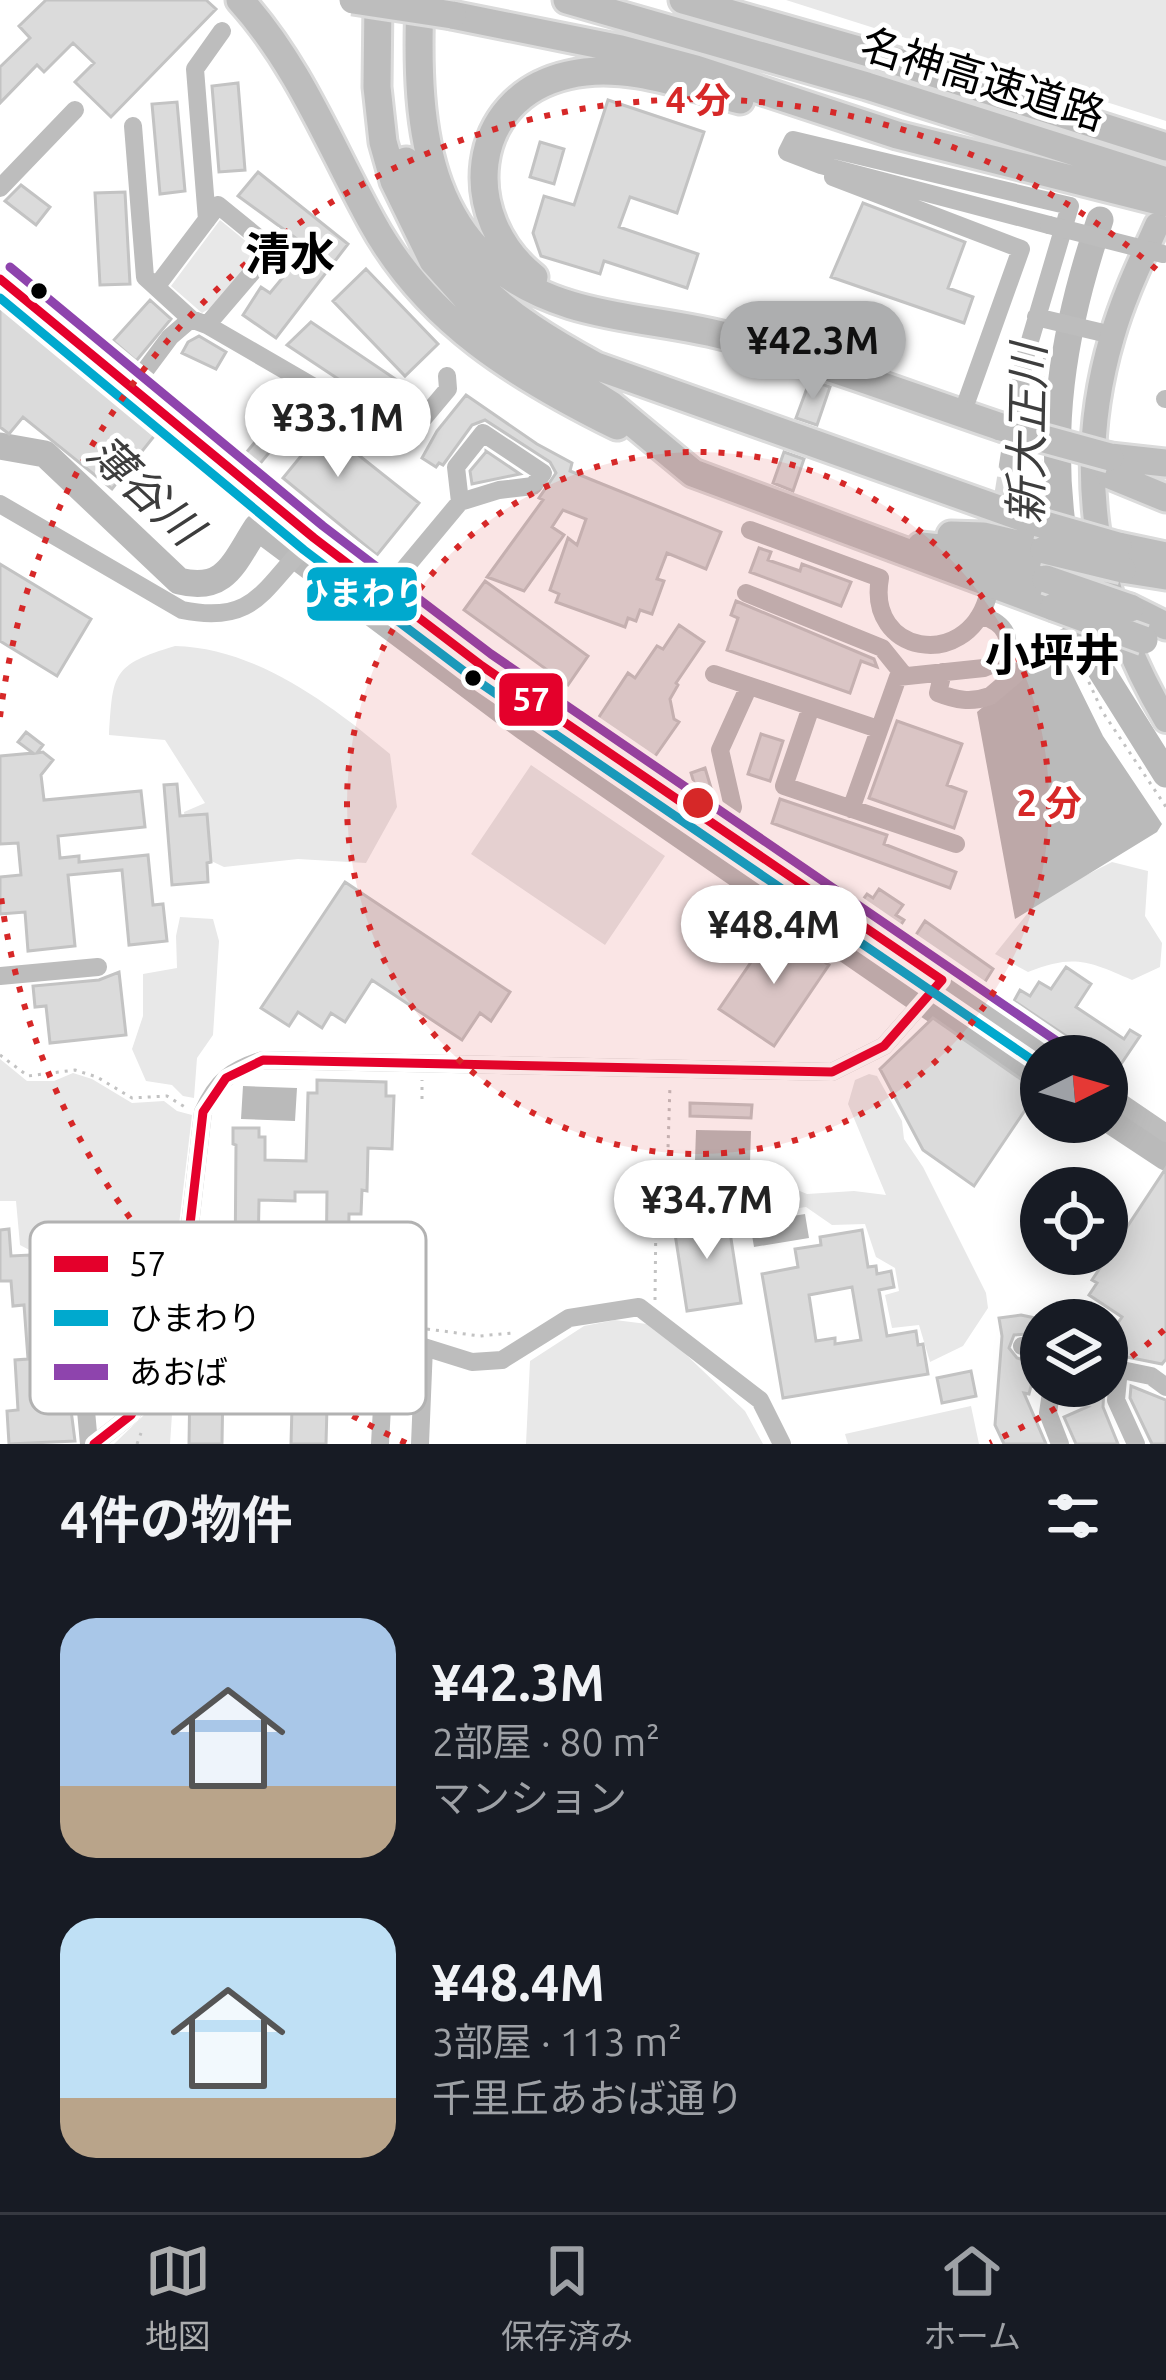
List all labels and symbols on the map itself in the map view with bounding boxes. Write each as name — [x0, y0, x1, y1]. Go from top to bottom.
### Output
street label: 名神高速道路 — [856, 19, 1111, 138]
text: 4 分 — [666, 79, 730, 120]
district label: 清水 — [245, 228, 335, 279]
unlabelled marker — [28, 280, 50, 302]
pin: ¥42.3M — [715, 301, 911, 403]
water label: 新大正川 — [999, 340, 1054, 524]
pin: ¥33.1M — [240, 378, 436, 480]
water label: 薄谷川 — [79, 425, 215, 557]
line badge: ひまわり — [305, 565, 419, 623]
text: ひまわり — [296, 574, 428, 611]
district label: 小坪井 — [984, 629, 1120, 680]
unlabelled marker — [462, 667, 484, 689]
line badge: 57 — [497, 671, 565, 728]
text: 57 — [512, 680, 550, 717]
centre of rings — [677, 782, 719, 824]
text: 2 分 — [1017, 782, 1081, 823]
pin: ¥48.4M — [676, 885, 872, 987]
north arrow — [1020, 1035, 1128, 1143]
pin: ¥34.7M — [609, 1160, 805, 1262]
legend — [30, 1222, 426, 1414]
text: 57 — [129, 1245, 166, 1282]
text: ひまわり — [129, 1299, 261, 1336]
text: あおば — [129, 1353, 228, 1390]

